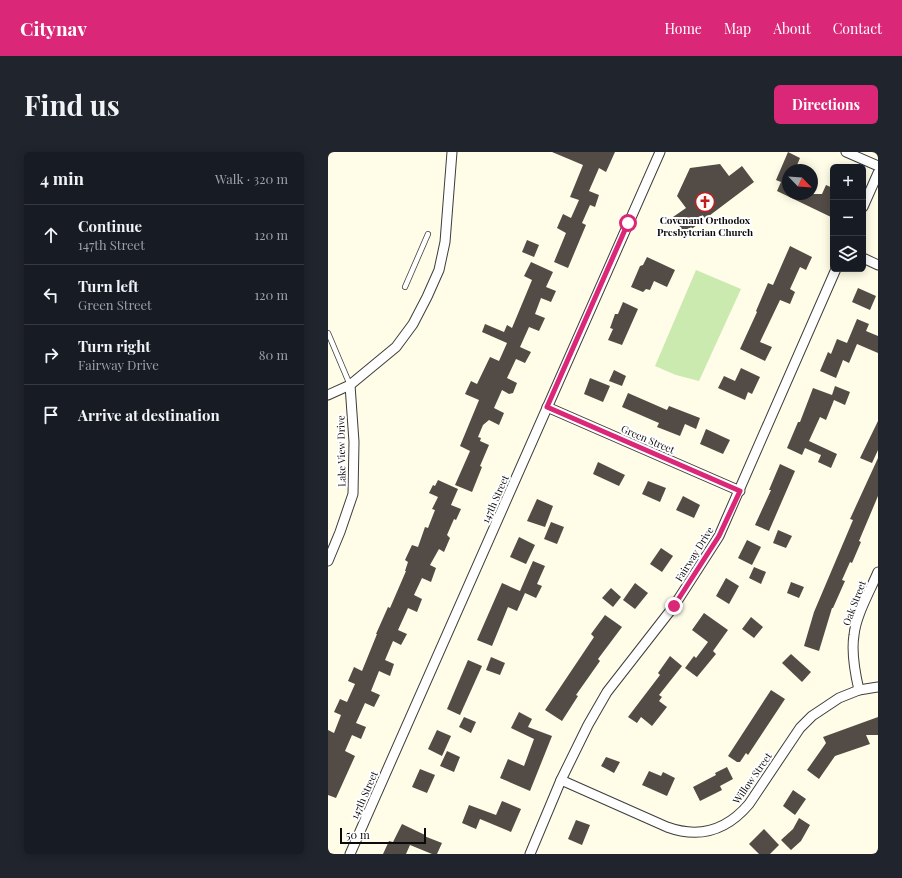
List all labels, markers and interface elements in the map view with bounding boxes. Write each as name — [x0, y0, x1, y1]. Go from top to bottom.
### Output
text: Citynav — [20, 15, 87, 41]
text: Home — [664, 19, 702, 38]
text: Map — [724, 19, 751, 38]
text: About — [773, 19, 811, 38]
text: Contact — [833, 19, 882, 38]
button: Directions — [774, 85, 878, 124]
text: Find us — [24, 86, 120, 123]
north arrow — [782, 164, 818, 200]
map controls — [830, 164, 866, 272]
button: + — [830, 164, 866, 200]
text: 4 min — [40, 167, 84, 189]
text: Walk · 320 m — [215, 170, 288, 187]
church icon: Covenant Orthodox Presbyterian Church — [694, 191, 716, 213]
button: − — [830, 200, 866, 236]
place label: Covenant Orthodox Presbyterian Church — [657, 213, 753, 239]
route start — [619, 214, 637, 232]
text: Continue — [78, 216, 142, 236]
icon: ahead — [40, 224, 62, 246]
text: 120 m — [254, 226, 288, 243]
text: 147th Street — [78, 236, 145, 253]
button: layers — [830, 236, 866, 272]
text: Turn left — [78, 276, 139, 296]
icon: left — [40, 284, 62, 306]
text: 120 m — [254, 286, 288, 303]
text: Green Street — [78, 296, 152, 313]
text: Turn right — [78, 336, 151, 356]
icon: right — [40, 344, 62, 366]
text: 80 m — [259, 346, 288, 363]
text: Fairway Drive — [78, 356, 159, 373]
icon: arrive — [40, 404, 62, 426]
text: Arrive at destination — [78, 405, 220, 425]
street label: Lake View Drive — [333, 415, 349, 487]
street label: Green Street — [619, 421, 677, 457]
street label: 147th Street — [478, 472, 512, 525]
street label: Fairway Drive — [672, 524, 716, 584]
street label: Oak Street — [839, 578, 869, 628]
route end — [665, 597, 683, 615]
street label: Willow Street — [729, 749, 775, 807]
street label: 147th Street — [347, 768, 381, 821]
scale bar — [340, 826, 426, 845]
text: 50 m — [346, 827, 370, 842]

